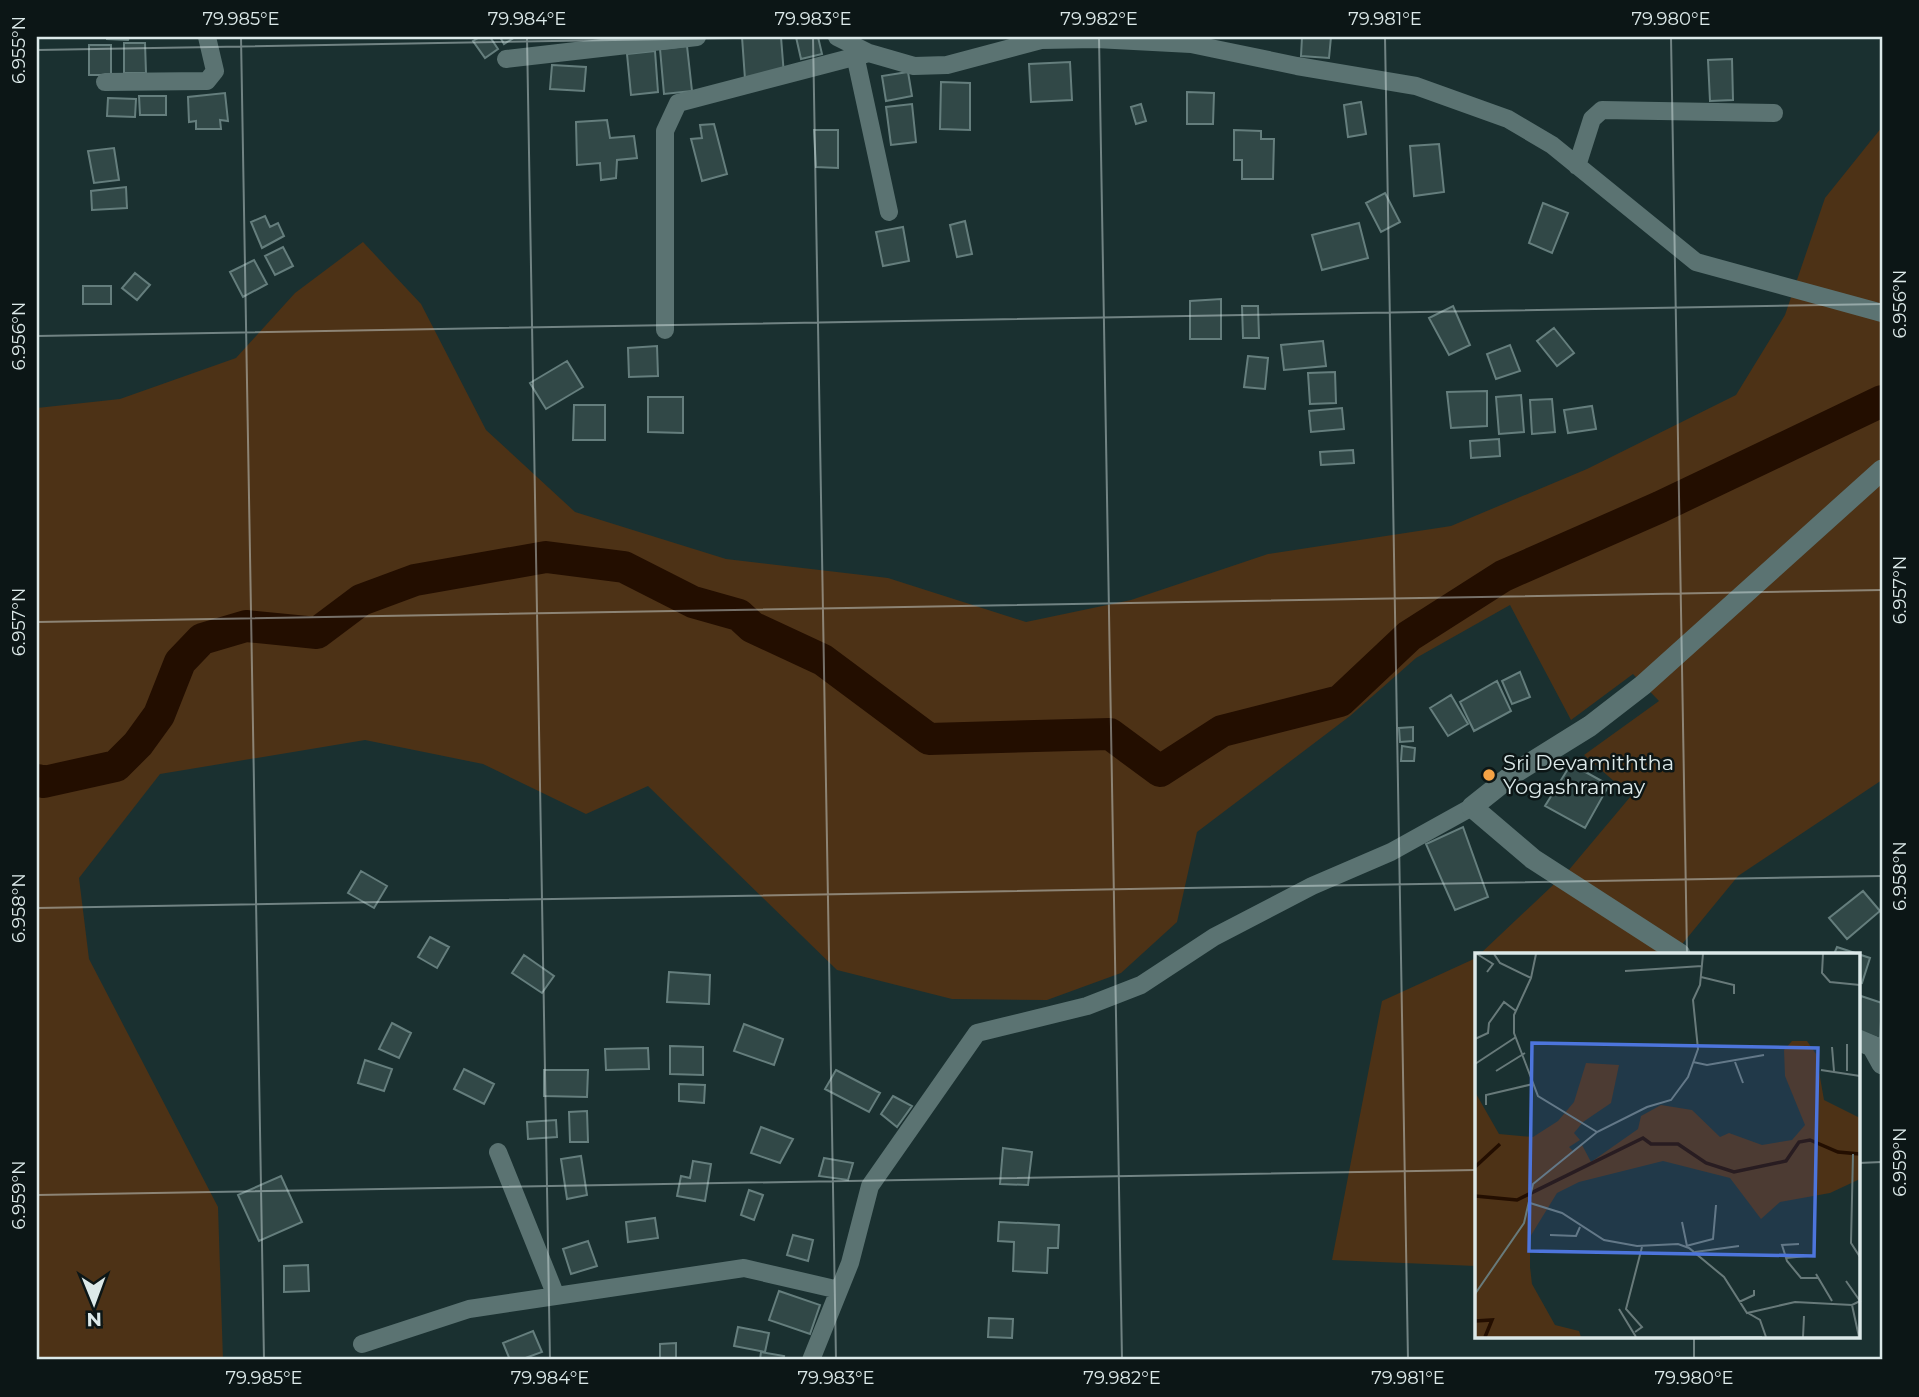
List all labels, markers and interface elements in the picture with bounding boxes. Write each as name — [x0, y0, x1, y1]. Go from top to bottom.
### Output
text: 79.985°E — [202, 8, 280, 30]
text: 79.984°E — [488, 8, 566, 30]
text: 79.983°E — [774, 8, 852, 30]
text: 79.982°E — [1060, 8, 1138, 30]
text: 79.981°E — [1348, 8, 1422, 30]
text: 79.980°E — [1631, 8, 1711, 30]
text: 6.955°N — [8, 16, 30, 84]
text: 6.956°N — [1889, 270, 1911, 338]
text: 6.956°N — [8, 302, 30, 370]
text: 6.957°N — [1889, 556, 1911, 624]
text: 6.957°N — [8, 588, 30, 656]
place label: Sri Devamiththa Yogashramay — [1503, 750, 1674, 799]
marker: Sri Devamiththa Yogashramay — [1481, 767, 1497, 783]
text: 6.958°N — [1889, 841, 1911, 911]
text: 6.958°N — [8, 873, 30, 943]
inset map — [1475, 953, 1860, 1338]
text: 6.959°N — [1889, 1127, 1911, 1197]
text: 6.959°N — [8, 1160, 30, 1230]
north arrow — [60, 1268, 130, 1338]
text: N — [86, 1308, 102, 1331]
text: 79.985°E — [225, 1367, 303, 1389]
text: 79.984°E — [511, 1367, 589, 1389]
text: 79.983°E — [797, 1367, 875, 1389]
text: 79.982°E — [1083, 1367, 1161, 1389]
text: 79.981°E — [1371, 1367, 1445, 1389]
text: 79.980°E — [1654, 1367, 1734, 1389]

